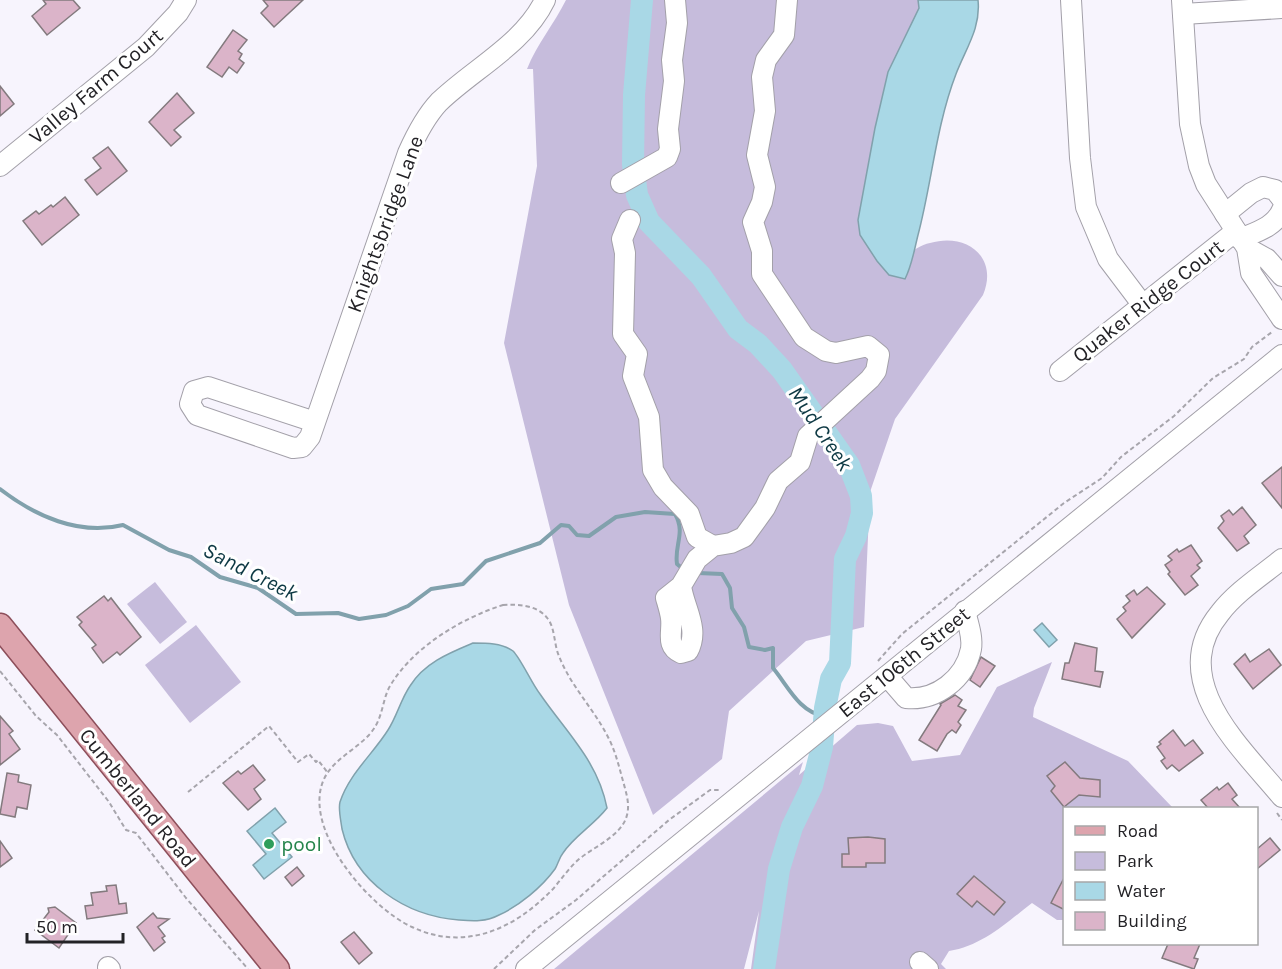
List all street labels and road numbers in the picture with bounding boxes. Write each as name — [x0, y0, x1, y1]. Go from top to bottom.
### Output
street label: Valley Farm Court — [24, 23, 168, 149]
street label: Knightsbridge Lane — [342, 132, 428, 316]
street label: Quaker Ridge Court — [1068, 235, 1228, 367]
street label: East 106th Street — [834, 602, 975, 722]
street label: Cumberland Road — [75, 724, 201, 872]

